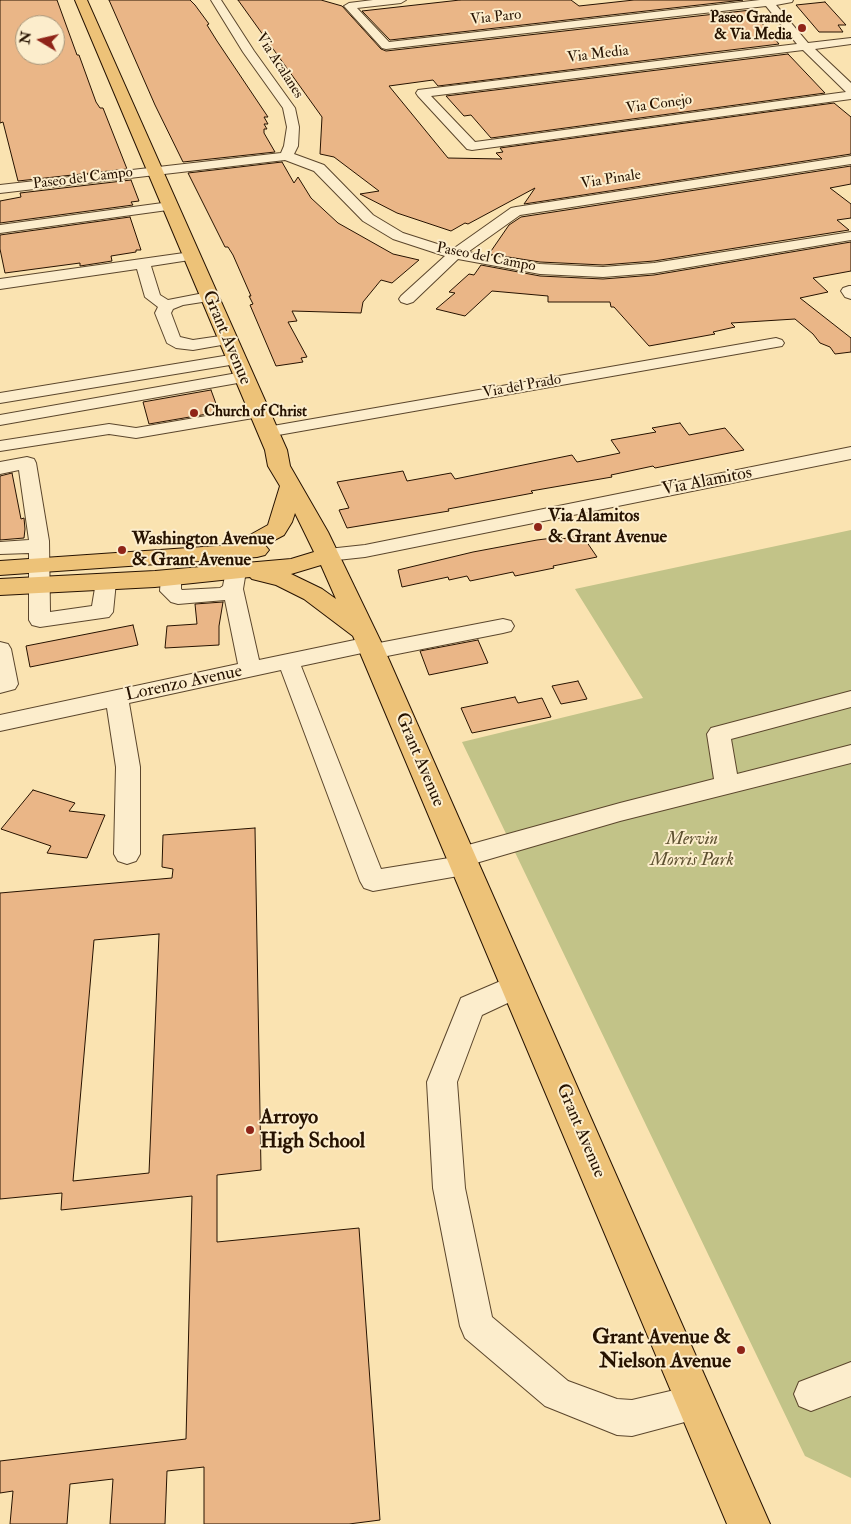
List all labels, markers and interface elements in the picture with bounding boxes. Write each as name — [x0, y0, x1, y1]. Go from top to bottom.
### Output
street label: Via Paro — [470, 6, 522, 30]
place label: Paseo Grande & Via Media — [710, 10, 792, 45]
north arrow — [15, 15, 65, 65]
marker: Paseo Grande & Via Media — [796, 22, 808, 34]
text: N — [16, 30, 35, 45]
street label: Via Acalanes — [251, 30, 307, 102]
street label: Via Media — [566, 42, 630, 68]
street label: Via Conejo — [625, 91, 693, 119]
street label: Paseo del Campo — [32, 164, 134, 194]
street label: Via Pinale — [580, 166, 642, 194]
street label: Paseo del Campo — [435, 240, 537, 276]
street label: Grant Avenue — [196, 288, 256, 388]
street label: Via del Prado — [481, 371, 563, 403]
place label: Church of Christ — [204, 404, 307, 422]
marker: Church of Christ — [188, 407, 200, 419]
street label: Via Alamitos — [660, 463, 754, 501]
place label: Via Alamitos & Grant Avenue — [548, 506, 667, 548]
marker: Via Alamitos & Grant Avenue — [532, 521, 544, 533]
place label: Washington Avenue & Grant Avenue — [132, 529, 274, 572]
marker: Washington Avenue & Grant Avenue — [116, 544, 128, 556]
street label: Lorenzo Avenue — [124, 661, 244, 707]
street label: Grant Avenue — [389, 710, 449, 810]
park label: Mervin Morris Park — [650, 829, 734, 872]
street label: Grant Avenue — [550, 1081, 610, 1181]
place label: Arroyo High School — [260, 1105, 365, 1155]
marker: Arroyo High School — [244, 1124, 256, 1136]
place label: Grant Avenue & Nielson Avenue — [592, 1325, 731, 1375]
marker: Grant Avenue & Nielson Avenue — [735, 1344, 747, 1356]

